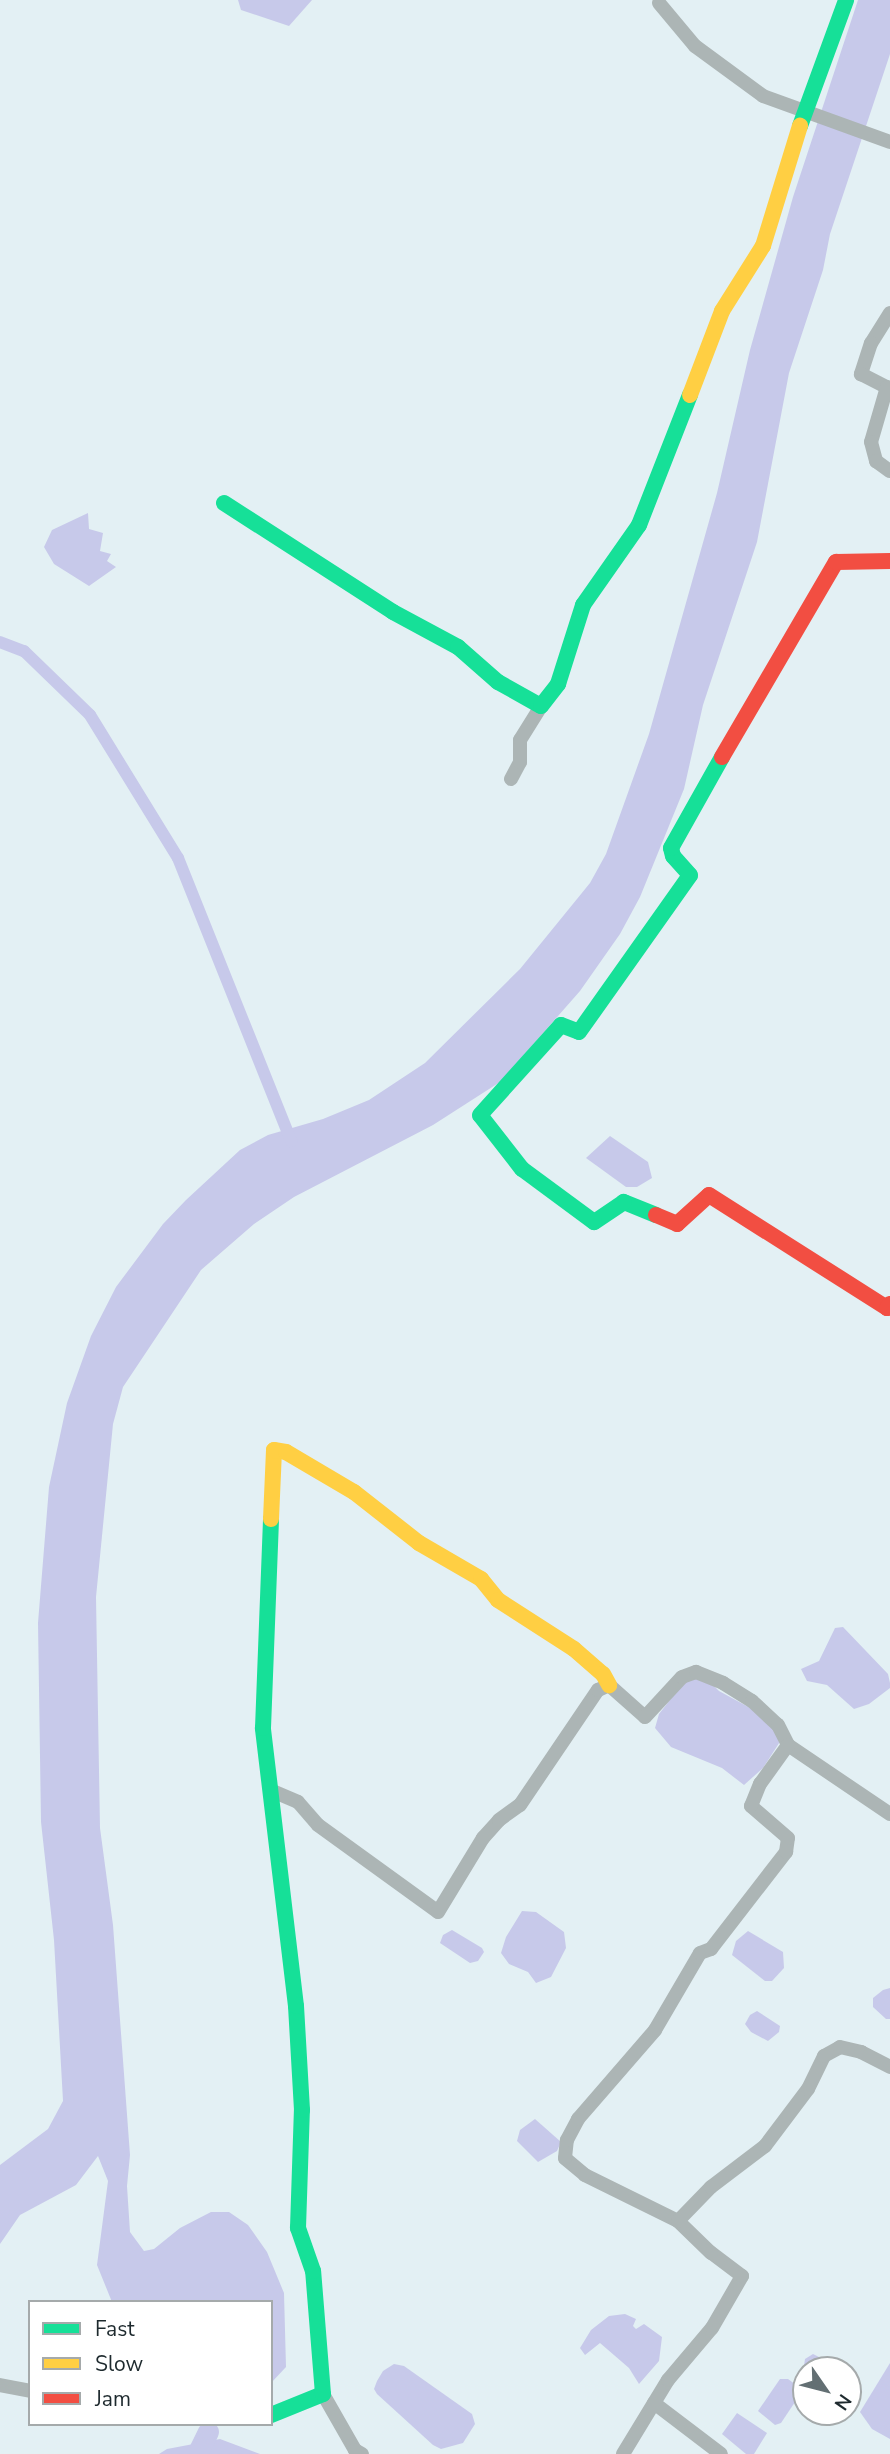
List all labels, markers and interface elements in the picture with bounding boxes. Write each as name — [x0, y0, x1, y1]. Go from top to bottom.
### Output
legend — [28, 2300, 273, 2426]
text: Fast — [95, 2315, 135, 2343]
text: Slow — [95, 2350, 143, 2378]
north arrow — [792, 2356, 862, 2426]
text: Jam — [95, 2385, 131, 2413]
text: N — [828, 2389, 857, 2415]

